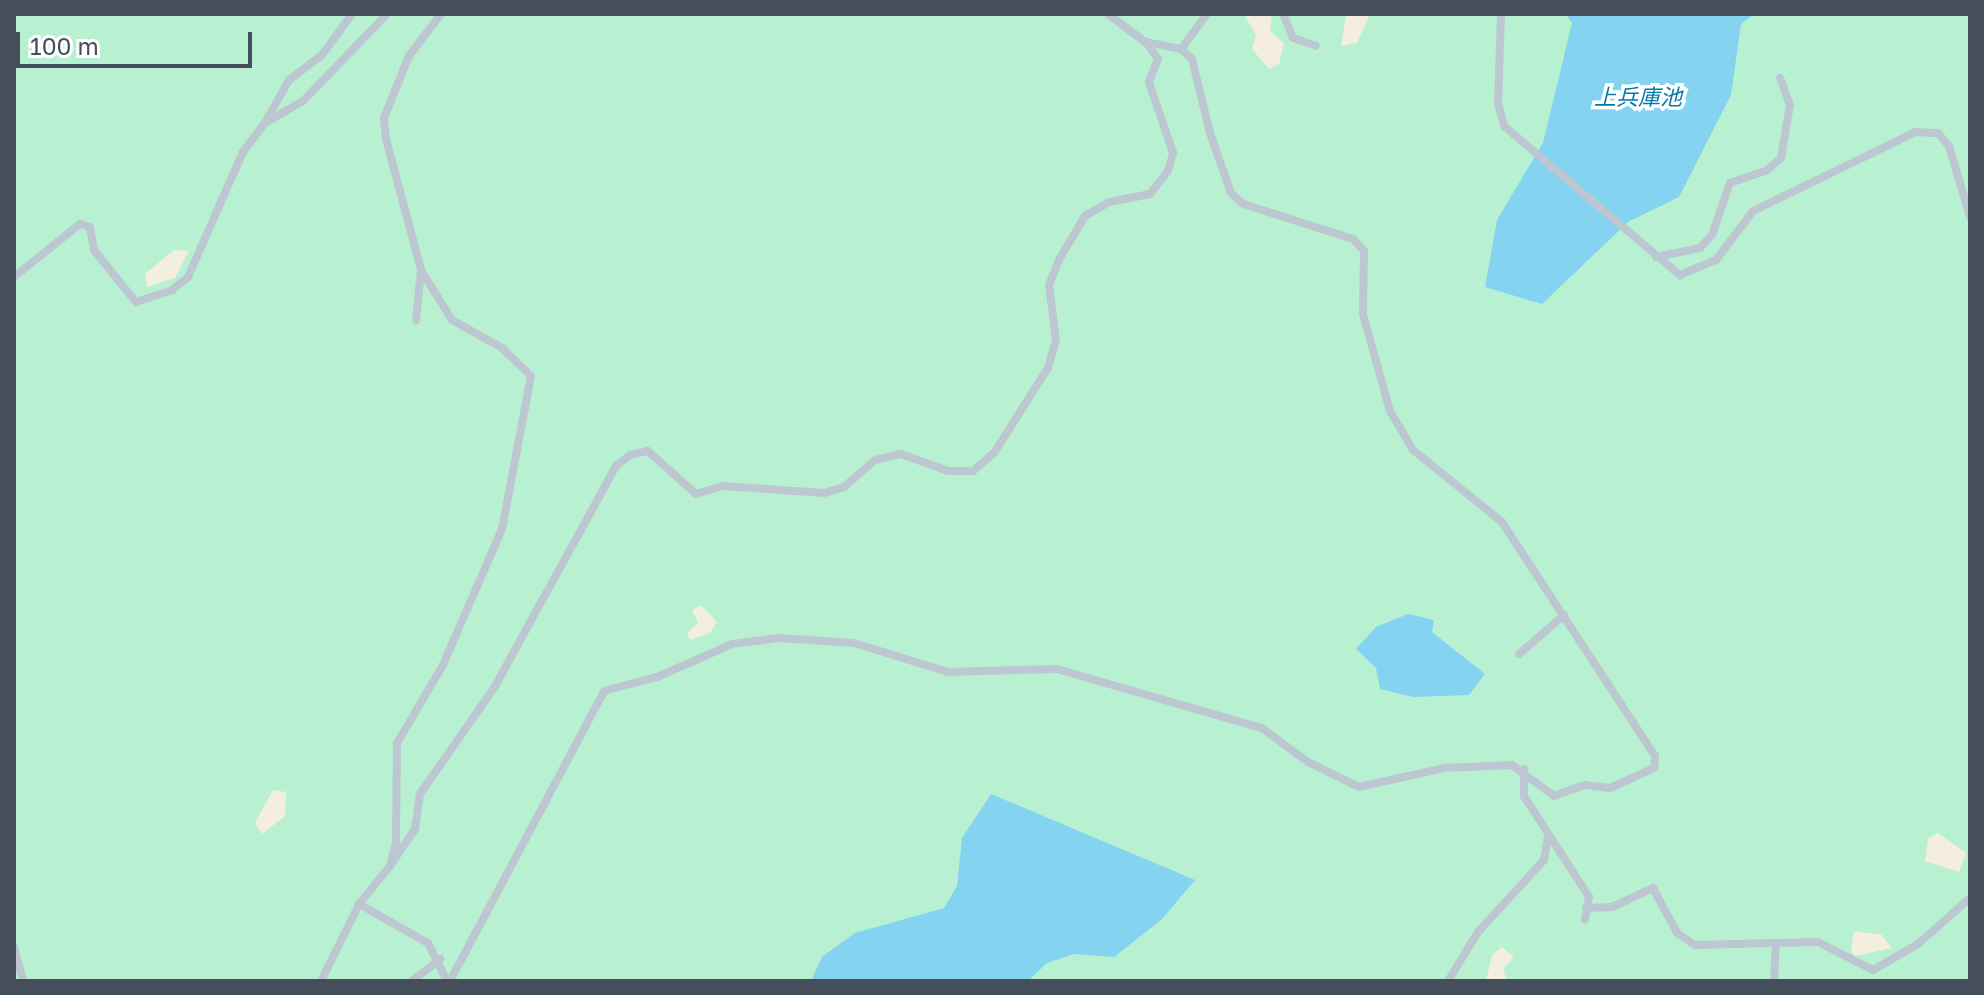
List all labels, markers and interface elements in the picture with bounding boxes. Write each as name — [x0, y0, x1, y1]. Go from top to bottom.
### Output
scale bar — [20, 16, 256, 66]
text: 100 m — [30, 31, 99, 60]
water label: 上兵庫池 — [1594, 84, 1682, 110]

